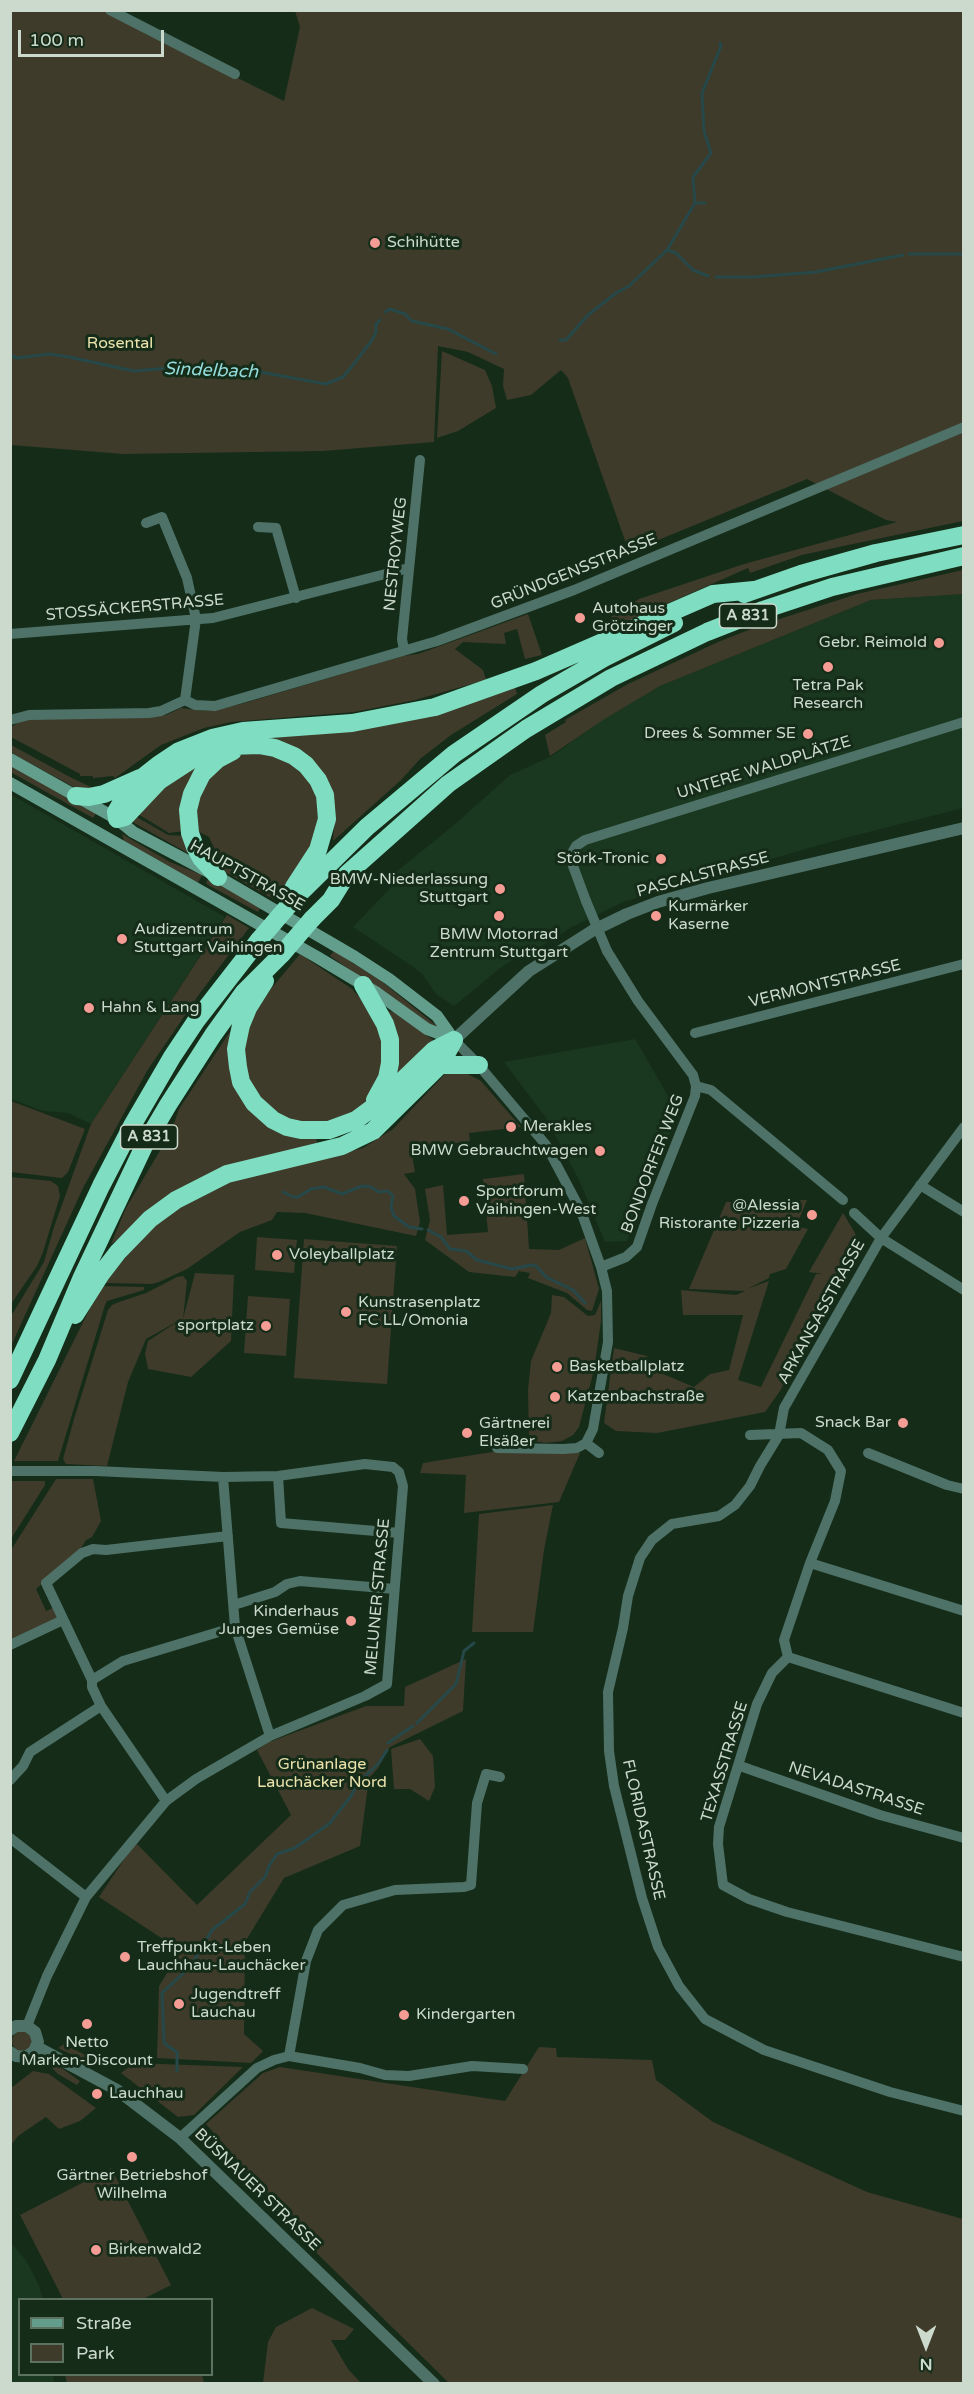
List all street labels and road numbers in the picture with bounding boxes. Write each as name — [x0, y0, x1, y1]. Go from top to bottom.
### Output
street label: NESTROYWEG — [380, 496, 412, 612]
street label: GRÜNDGENSSTRASSE — [488, 530, 660, 614]
street label: STOSSÄCKERSTRASSE — [45, 591, 225, 625]
road number: A 831 — [720, 604, 777, 628]
street label: UNTERE WALDPLÄTZE — [675, 732, 853, 804]
street label: HAUPTSTRASSE — [186, 836, 308, 916]
street label: PASCALSTRASSE — [635, 848, 771, 902]
street label: VERMONTSTRASSE — [747, 956, 903, 1012]
street label: BONDORFER WEG — [618, 1092, 688, 1236]
road number: A 831 — [120, 1125, 178, 1149]
street label: ARKANSASSTRASSE — [774, 1236, 870, 1388]
street label: MELUNER STRASSE — [362, 1518, 394, 1676]
street label: TEXASSTRASSE — [698, 1699, 752, 1825]
street label: FLORIDASTRASSE — [617, 1758, 669, 1902]
street label: NEVADASTRASSE — [786, 1758, 926, 1820]
street label: BÜSNAUER STRASSE — [190, 2125, 324, 2255]

